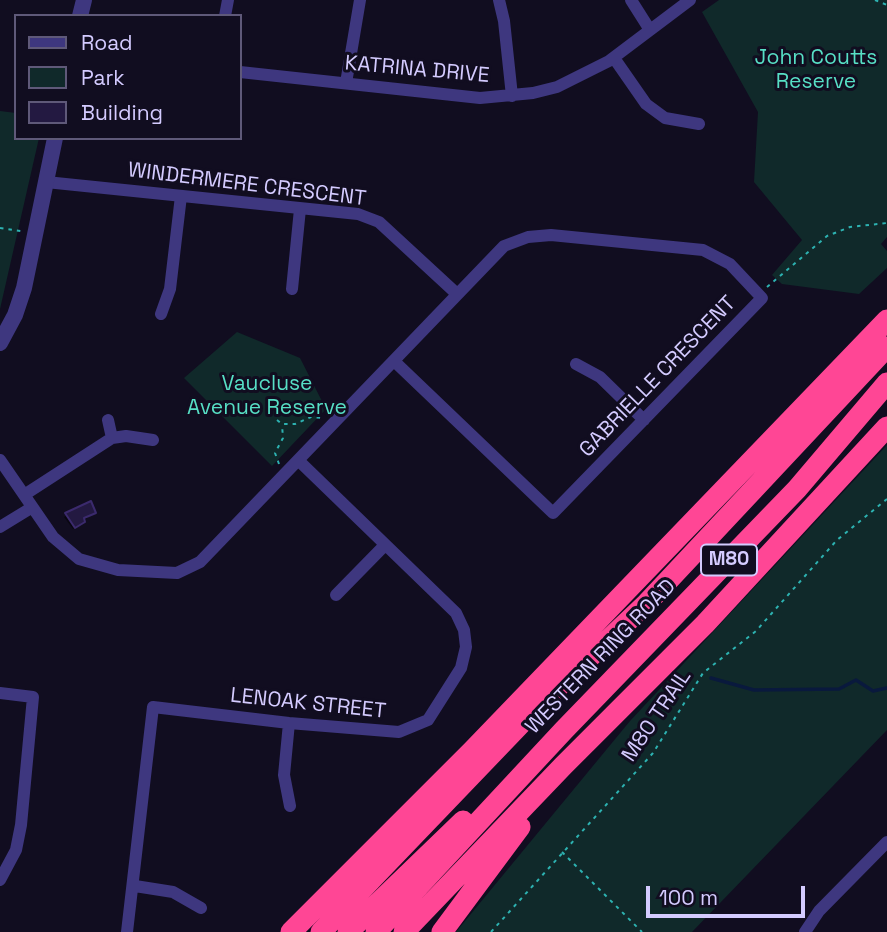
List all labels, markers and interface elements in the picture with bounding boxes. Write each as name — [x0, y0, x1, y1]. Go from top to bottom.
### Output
legend — [14, 14, 242, 140]
text: Road — [81, 29, 133, 56]
park label: John Coutts Reserve — [755, 45, 877, 95]
street label: KATRINA DRIVE — [344, 51, 490, 89]
text: Park — [81, 64, 125, 91]
text: Building — [81, 99, 163, 126]
street label: WINDERMERE CRESCENT — [126, 158, 368, 212]
street label: GABRIELLE CRESCENT — [574, 291, 742, 463]
park label: Vaucluse Avenue Reserve — [187, 371, 347, 421]
road number: M80 — [701, 544, 757, 576]
street label: WESTERN RING ROAD — [521, 575, 681, 739]
street label: M80 TRAIL — [617, 665, 697, 767]
street label: LENOAK STREET — [229, 683, 387, 725]
scale bar — [649, 872, 808, 916]
text: 100 m — [659, 884, 718, 911]

